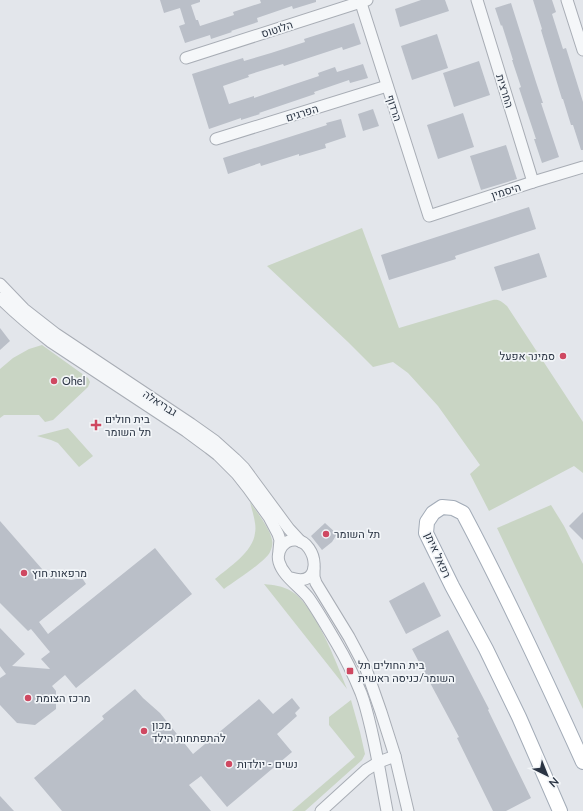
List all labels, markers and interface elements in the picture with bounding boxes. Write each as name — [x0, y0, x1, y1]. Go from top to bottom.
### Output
street label: הלוטוס — [259, 17, 294, 40]
street label: החרצית — [494, 72, 517, 109]
street label: הרדוף — [384, 93, 405, 123]
street label: הפרגים — [284, 101, 320, 124]
street label: היסמין — [489, 180, 522, 201]
place label: סמינר אפעל — [500, 349, 555, 362]
marker: סמינר אפעל — [558, 351, 568, 361]
place label: Ohel — [62, 374, 85, 387]
marker: Ohel — [49, 376, 59, 386]
street label: גבריאלה — [141, 387, 180, 418]
place label: בית חולים תל השומר — [105, 412, 151, 438]
marker: בית חולים תל השומר — [90, 419, 102, 431]
place label: תל השומר — [334, 527, 380, 540]
marker: תל השומר — [321, 529, 331, 539]
street label: רפאל איתן — [423, 530, 454, 579]
place label: מרפאות חוץ — [32, 566, 87, 579]
marker: מרפאות חוץ — [19, 568, 29, 578]
place label: בית החולים תל השומר/כניסה ראשית — [358, 658, 455, 684]
marker: בית החולים תל השומר/כניסה ראשית — [345, 666, 355, 676]
place label: מרכז הצומת — [36, 691, 91, 704]
marker: מרכז הצומת — [23, 693, 33, 703]
place label: מכון להתפתחות הילד — [152, 718, 226, 744]
marker: מכון להתפתחות הילד — [139, 726, 149, 736]
north arrow — [527, 755, 567, 795]
place label: נשים - יולדות — [237, 757, 298, 770]
marker: נשים - יולדות — [224, 759, 234, 769]
text: N — [547, 775, 562, 790]

